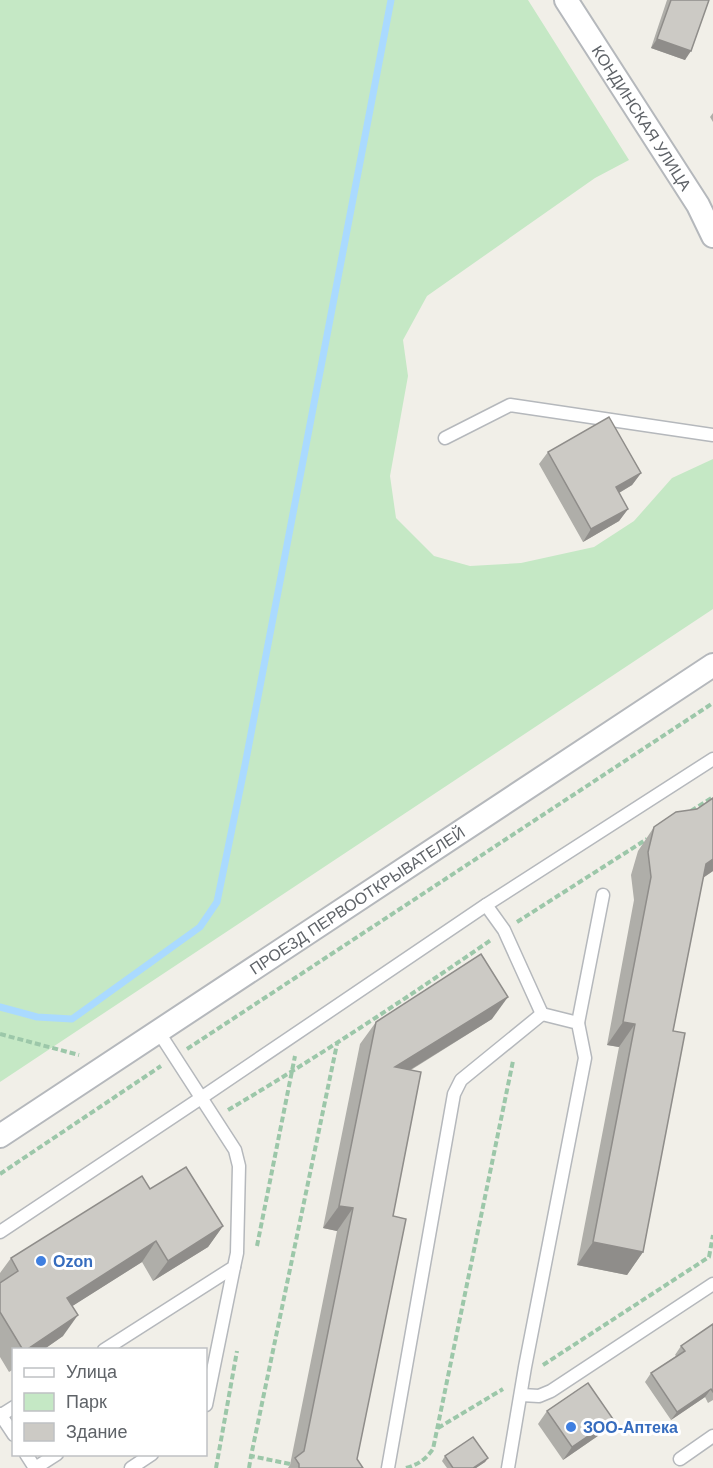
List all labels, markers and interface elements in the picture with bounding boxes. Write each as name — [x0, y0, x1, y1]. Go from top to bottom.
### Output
street label: КОНДИНСКАЯ УЛИЦА — [589, 42, 694, 194]
street label: ПРОЕЗД ПЕРВООТКРЫВАТЕЛЕЙ — [247, 823, 468, 978]
place label: Ozon — [53, 1253, 93, 1270]
marker: Ozon — [34, 1254, 48, 1268]
legend — [12, 1348, 207, 1456]
text: Улица — [66, 1362, 118, 1382]
text: Парк — [66, 1392, 107, 1412]
place label: ЗОО-Аптека — [583, 1419, 678, 1436]
marker: ЗОО-Аптека — [564, 1420, 578, 1434]
text: Здание — [66, 1422, 127, 1442]

